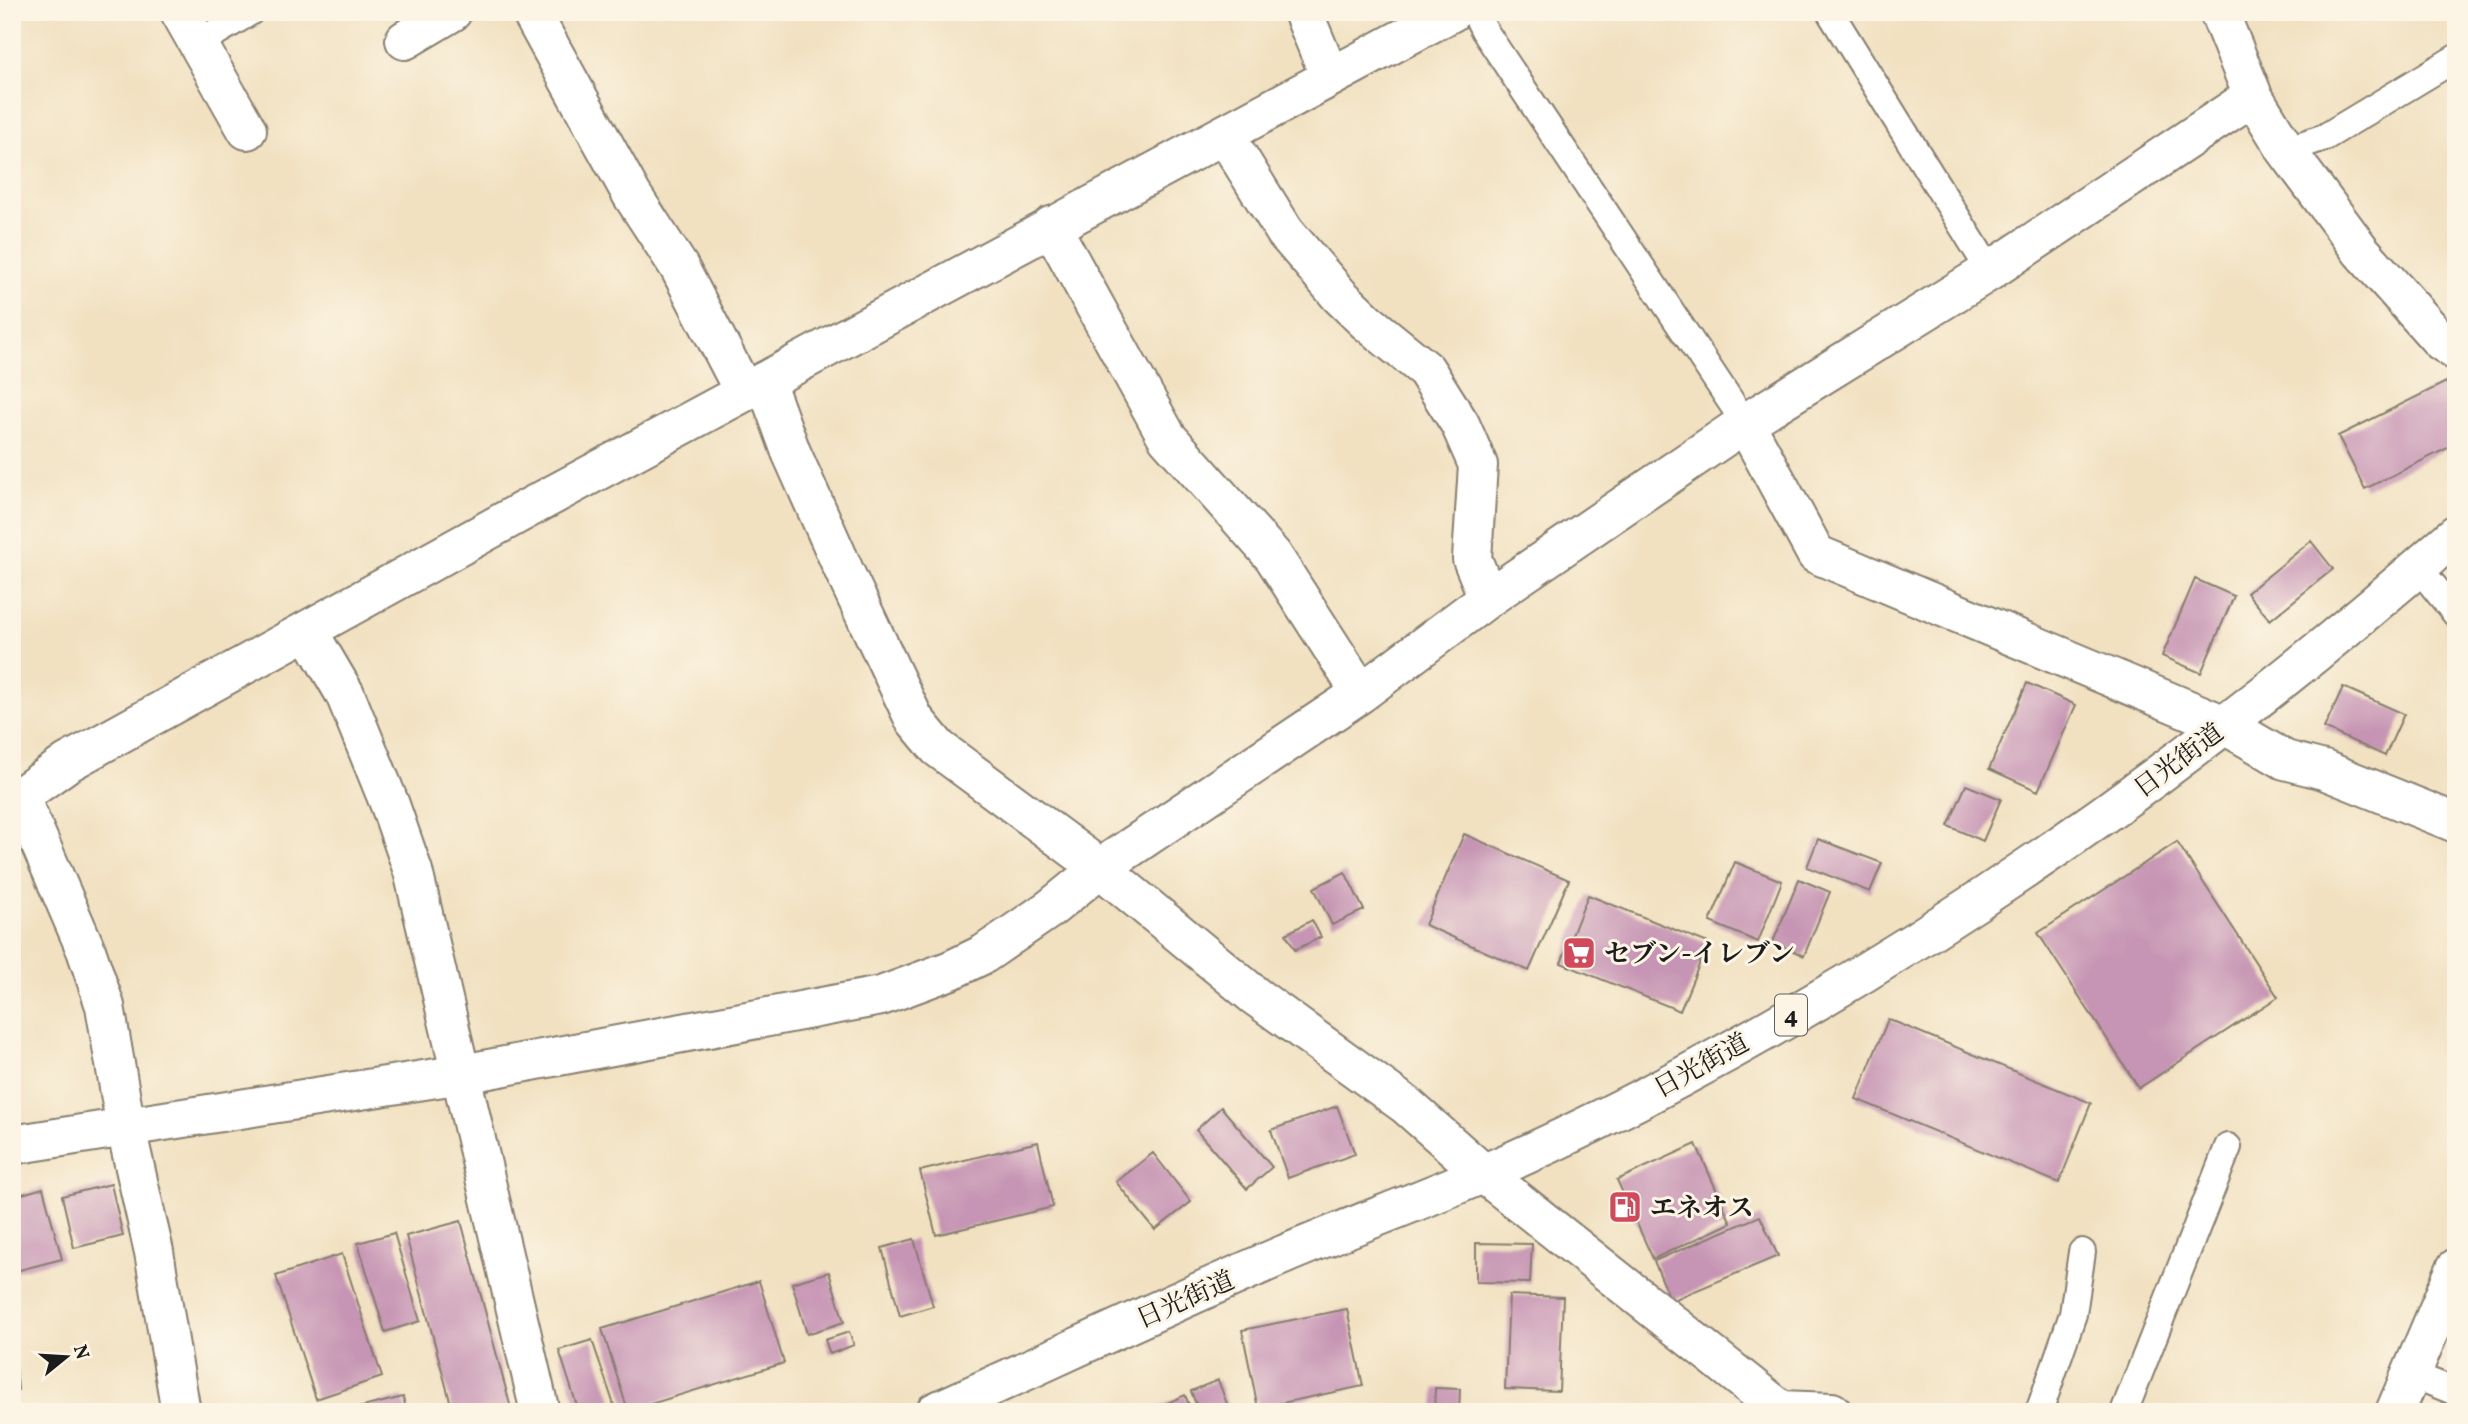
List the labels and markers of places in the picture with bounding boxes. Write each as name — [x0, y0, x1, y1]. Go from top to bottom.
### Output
supermarket icon: セブン-イレブン — [1560, 934, 1598, 972]
place label: セブン-イレブン — [1604, 937, 1795, 973]
fuel station icon: エネオス — [1606, 1188, 1644, 1226]
place label: エネオス — [1650, 1191, 1754, 1227]

